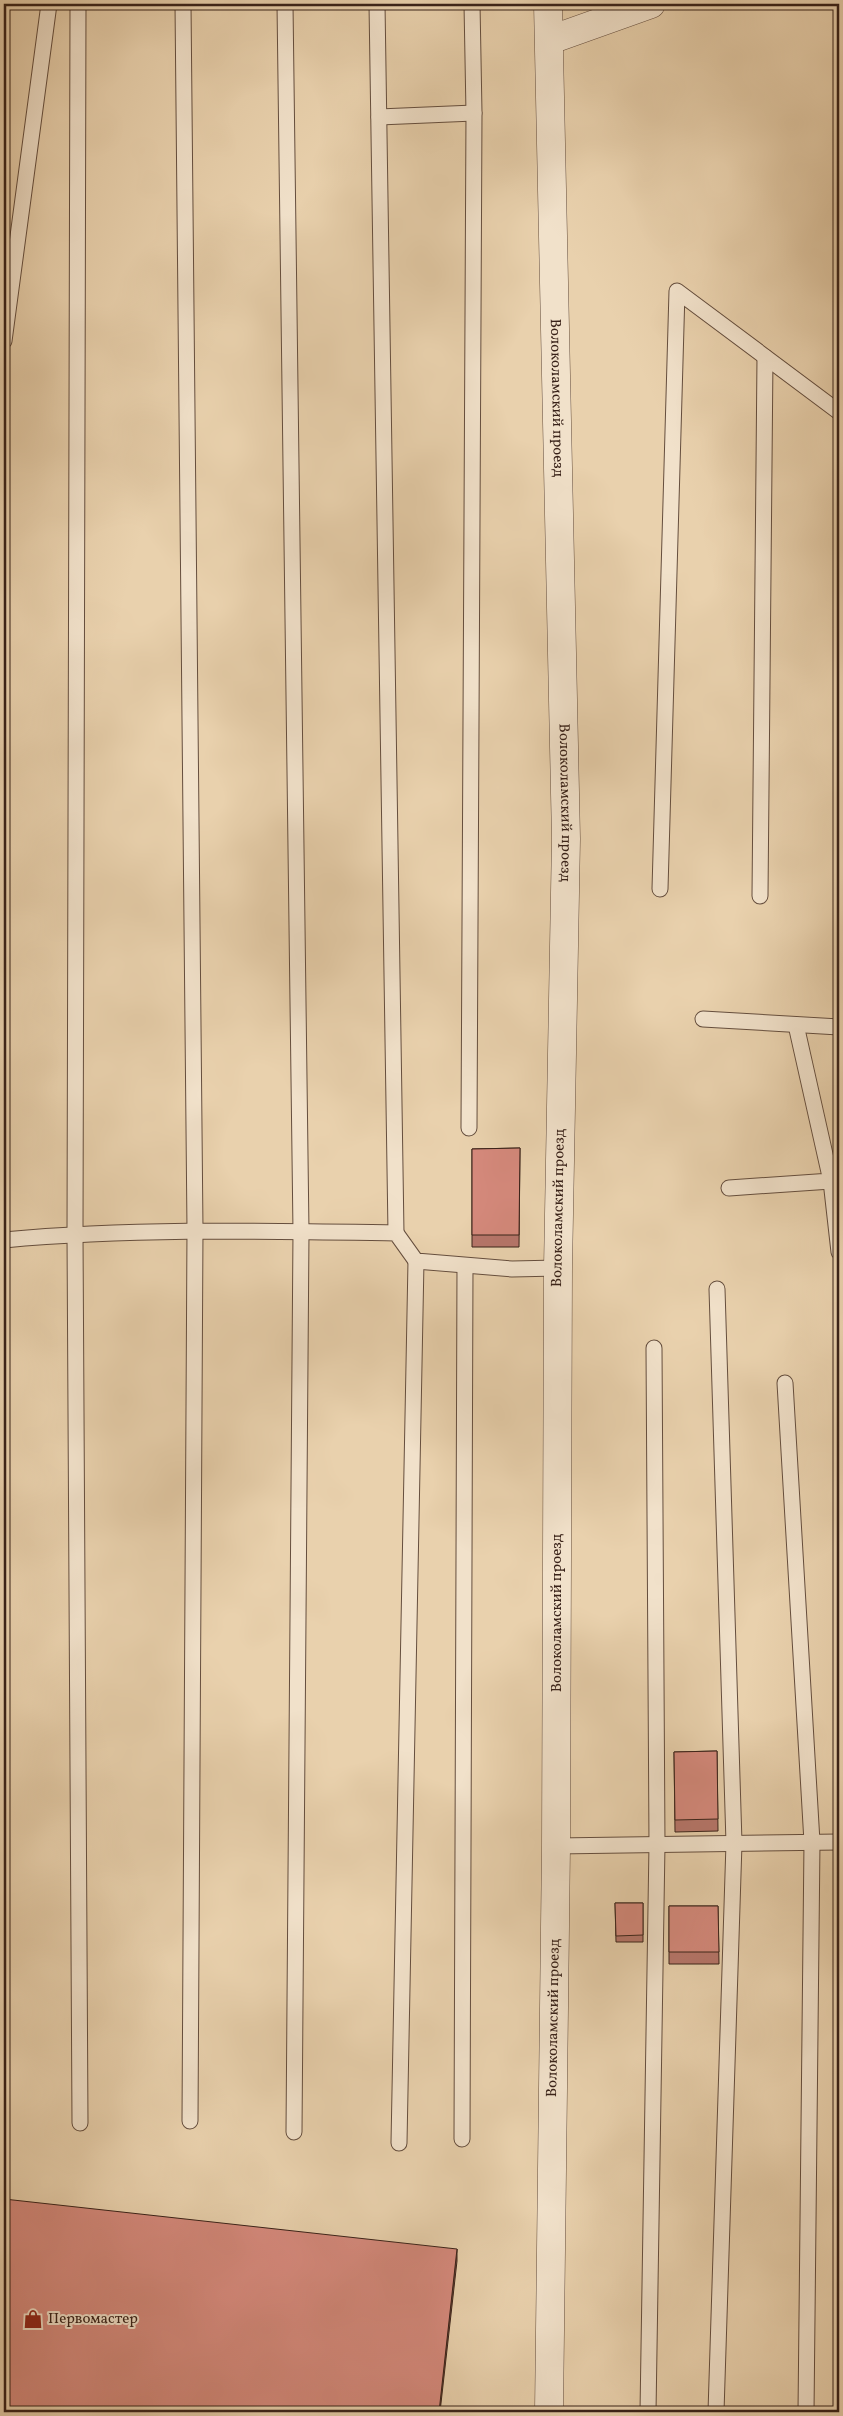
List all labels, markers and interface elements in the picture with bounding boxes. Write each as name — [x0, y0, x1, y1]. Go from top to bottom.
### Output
street label: Волоколамский проезд — [544, 318, 569, 478]
street label: Волоколамский проезд — [553, 723, 577, 883]
street label: Волоколамский проезд — [547, 1128, 571, 1287]
street label: Волоколамский проезд — [547, 1533, 568, 1692]
street label: Волоколамский проезд — [542, 1938, 566, 2097]
shop icon: Первомастер — [22, 2308, 44, 2330]
place label: Первомастер — [48, 2309, 138, 2330]

